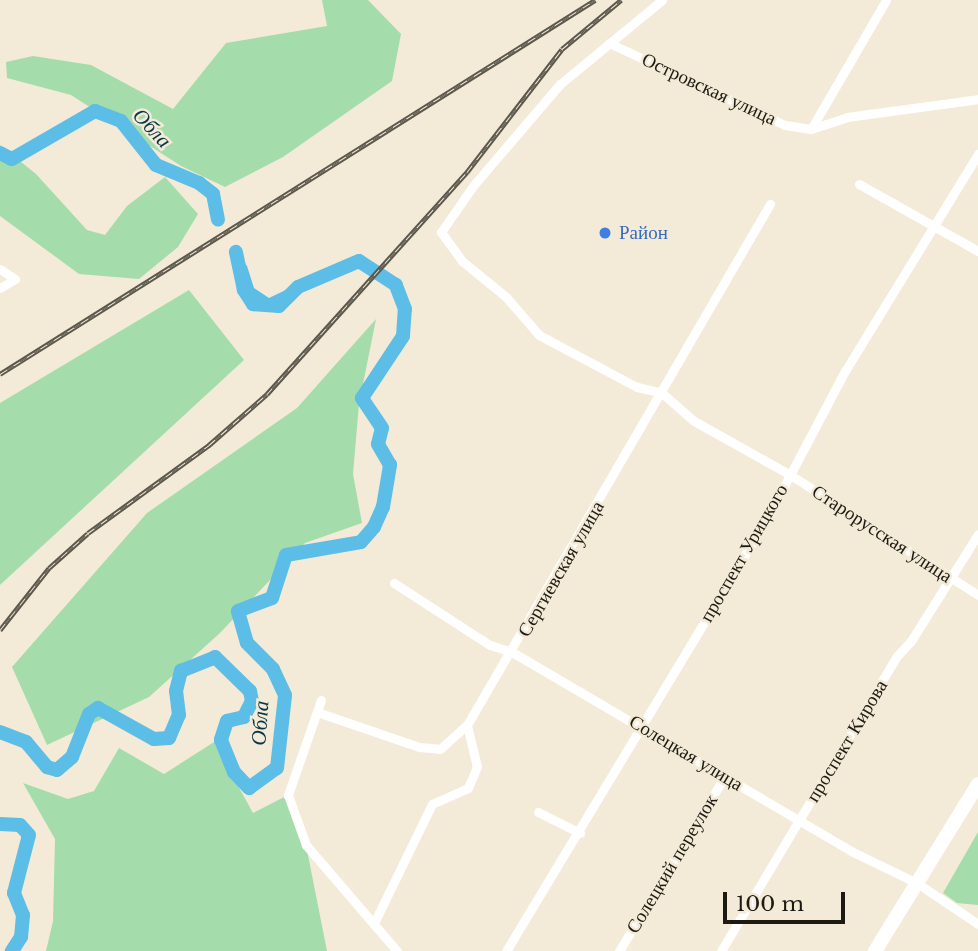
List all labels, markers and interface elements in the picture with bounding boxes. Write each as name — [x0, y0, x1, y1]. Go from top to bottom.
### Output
street label: Островская улица — [638, 48, 780, 130]
water label: Обла — [127, 103, 177, 153]
place label: Район — [619, 222, 668, 244]
marker: Район — [597, 225, 613, 241]
street label: проспект Урицкого — [695, 480, 793, 626]
street label: Старорусская улица — [808, 480, 956, 588]
street label: Сергиевская улица — [513, 497, 609, 641]
street label: проспект Кирова — [802, 676, 892, 806]
water label: Обла — [246, 700, 274, 746]
street label: Солецкая улица — [625, 710, 747, 796]
street label: Солецкий переулок — [622, 790, 722, 938]
scale bar — [726, 878, 848, 922]
text: 100 m — [736, 891, 804, 917]

